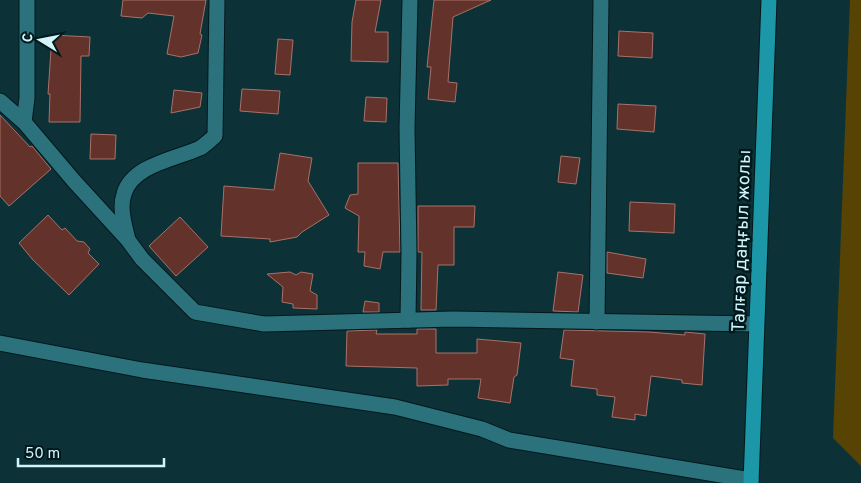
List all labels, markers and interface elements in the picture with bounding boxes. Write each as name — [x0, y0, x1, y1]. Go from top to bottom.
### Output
north arrow — [15, 15, 65, 65]
text: С — [20, 32, 38, 44]
street label: Талғар даңғыл жолы — [728, 150, 757, 333]
scale bar — [18, 436, 164, 468]
text: 50 m — [25, 445, 60, 464]

